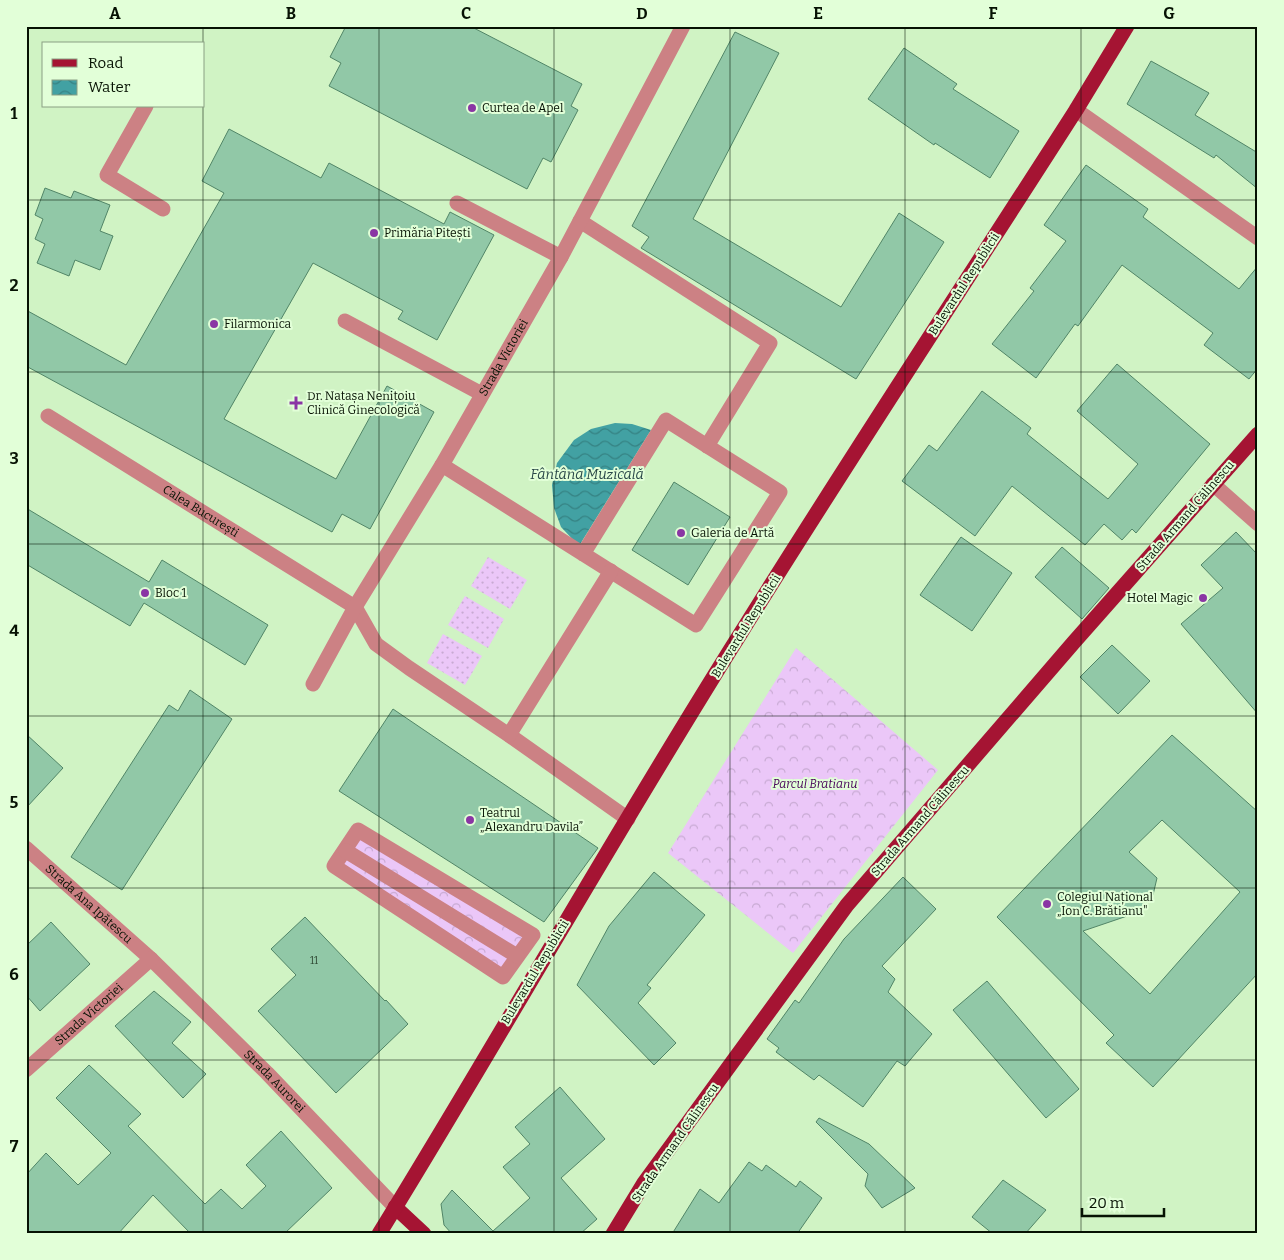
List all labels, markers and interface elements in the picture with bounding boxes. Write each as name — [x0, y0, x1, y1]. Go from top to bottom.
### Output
text: A — [109, 4, 121, 23]
text: B — [286, 4, 296, 23]
text: C — [461, 4, 471, 23]
text: D — [636, 4, 648, 23]
text: E — [813, 4, 823, 23]
text: F — [989, 4, 998, 23]
text: G — [1163, 4, 1175, 23]
legend — [42, 42, 205, 108]
text: Road — [88, 54, 123, 72]
text: Water — [88, 78, 131, 96]
place label: Curtea de Apel — [482, 101, 564, 115]
marker: Curtea de Apel — [466, 102, 478, 114]
text: 1 — [11, 104, 18, 123]
place label: Primăria Pitești — [384, 226, 471, 241]
marker: Primăria Pitești — [368, 227, 380, 239]
street label: Bulevardul Republicii — [926, 230, 1002, 338]
text: 2 — [9, 276, 19, 295]
street label: Strada Victoriei — [476, 316, 531, 398]
place label: Filarmonica — [224, 317, 292, 331]
marker: Filarmonica — [208, 318, 220, 330]
place label: Dr. Natașa Nenițoiu Clinică Ginecologică — [307, 389, 420, 417]
marker: Dr. Natașa Nenițoiu Clinică Ginecologică — [289, 396, 303, 410]
text: 3 — [9, 449, 19, 468]
street label: Strada Armand Călinescu — [1133, 458, 1237, 574]
water label: Fântâna Muzicală — [530, 466, 644, 483]
street label: Calea București — [160, 482, 242, 540]
place label: Galeria de Artă — [691, 526, 775, 540]
marker: Galeria de Artă — [675, 527, 687, 539]
street label: Bulevardul Republicii — [709, 572, 784, 680]
place label: Bloc 1 — [155, 586, 186, 600]
marker: Bloc 1 — [139, 587, 151, 599]
place label: Hotel Magic — [1127, 591, 1193, 605]
marker: Hotel Magic — [1197, 592, 1209, 604]
text: 4 — [9, 621, 19, 640]
street label: Strada Armand Călinescu — [868, 763, 972, 879]
park label: Parcul Bratianu — [772, 777, 858, 791]
text: 5 — [10, 793, 19, 812]
place label: Teatrul „Alexandru Davila” — [480, 806, 583, 834]
marker: Teatrul „Alexandru Davila” — [464, 814, 476, 826]
street label: Strada Ana Ipătescu — [42, 861, 136, 946]
place label: Colegiul Național „Ion C. Brătianu" — [1057, 890, 1154, 918]
marker: Colegiul Național „Ion C. Brătianu" — [1041, 898, 1053, 910]
street label: Bulevardul Republicii — [498, 917, 572, 1027]
house number: 11 — [310, 955, 318, 967]
text: 6 — [9, 965, 19, 984]
street label: Strada Victoriei — [52, 980, 126, 1048]
street label: Strada Aurorei — [241, 1047, 308, 1116]
street label: Strada Armand Călinescu — [629, 1080, 722, 1205]
text: 7 — [10, 1137, 19, 1156]
scale bar — [1082, 1185, 1164, 1217]
text: 20 m — [1089, 1194, 1125, 1212]

